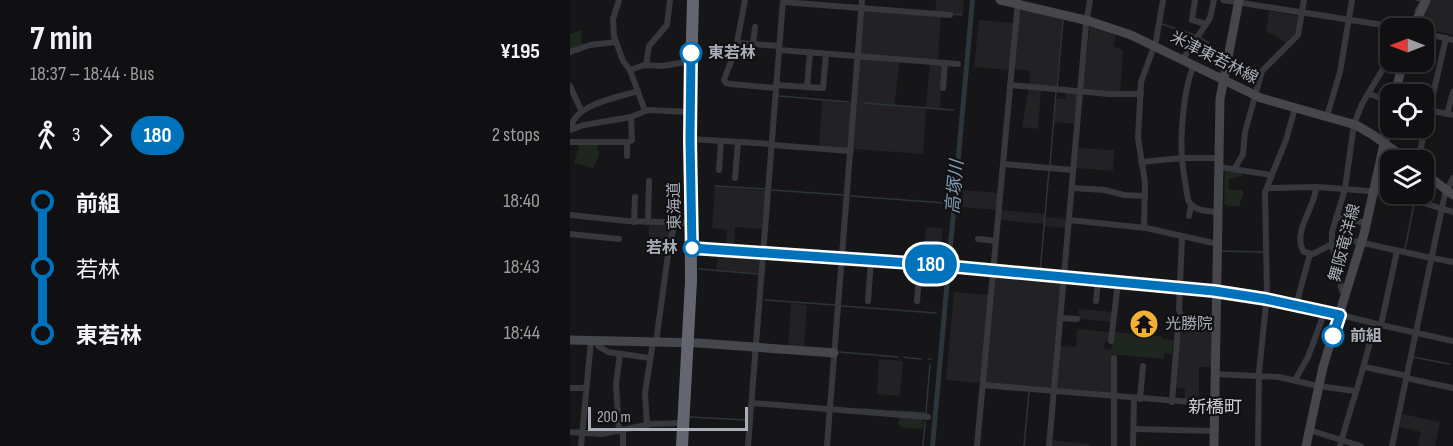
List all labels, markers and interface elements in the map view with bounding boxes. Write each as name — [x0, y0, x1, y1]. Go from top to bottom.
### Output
north arrow — [1380, 18, 1434, 72]
map controls — [1380, 18, 1434, 204]
text: 7 min — [30, 19, 93, 59]
street label: 米津東若林線 — [1167, 28, 1261, 88]
text: ¥195 — [500, 38, 540, 65]
marker: 東若林 — [680, 42, 702, 64]
place label: 東若林 — [708, 44, 756, 63]
text: 18:37 – 18:44 · Bus — [30, 62, 155, 86]
button: locate — [1380, 84, 1434, 138]
icon: walk — [30, 119, 63, 152]
icon: forward — [89, 119, 122, 152]
text: 3 — [72, 123, 80, 147]
text: 180 — [143, 123, 172, 148]
text: 2 stops — [492, 123, 540, 147]
button: layers — [1380, 150, 1434, 204]
water label: 高塚川 — [942, 157, 968, 215]
street label: 東海道 — [665, 182, 685, 230]
text: 18:40 — [503, 189, 540, 213]
text: 前組 — [76, 191, 120, 218]
street label: 舞阪竜洋線 — [1325, 202, 1365, 284]
place label: 若林 — [646, 239, 678, 258]
marker: 若林 — [683, 239, 701, 257]
line badge: 180 — [896, 244, 965, 284]
text: 180 — [917, 252, 945, 277]
text: 18:43 — [504, 255, 540, 279]
text: 若林 — [76, 257, 120, 284]
temple icon: 光勝院 — [1128, 308, 1160, 340]
place label: 光勝院 — [1165, 315, 1213, 334]
text: 18:44 — [504, 321, 540, 345]
text: 東若林 — [76, 323, 142, 350]
marker: 前組 — [1322, 325, 1344, 347]
place label: 前組 — [1350, 327, 1382, 346]
district label: 新橋町 — [1188, 397, 1242, 418]
scale bar — [588, 404, 748, 432]
text: 200 m — [597, 408, 631, 427]

